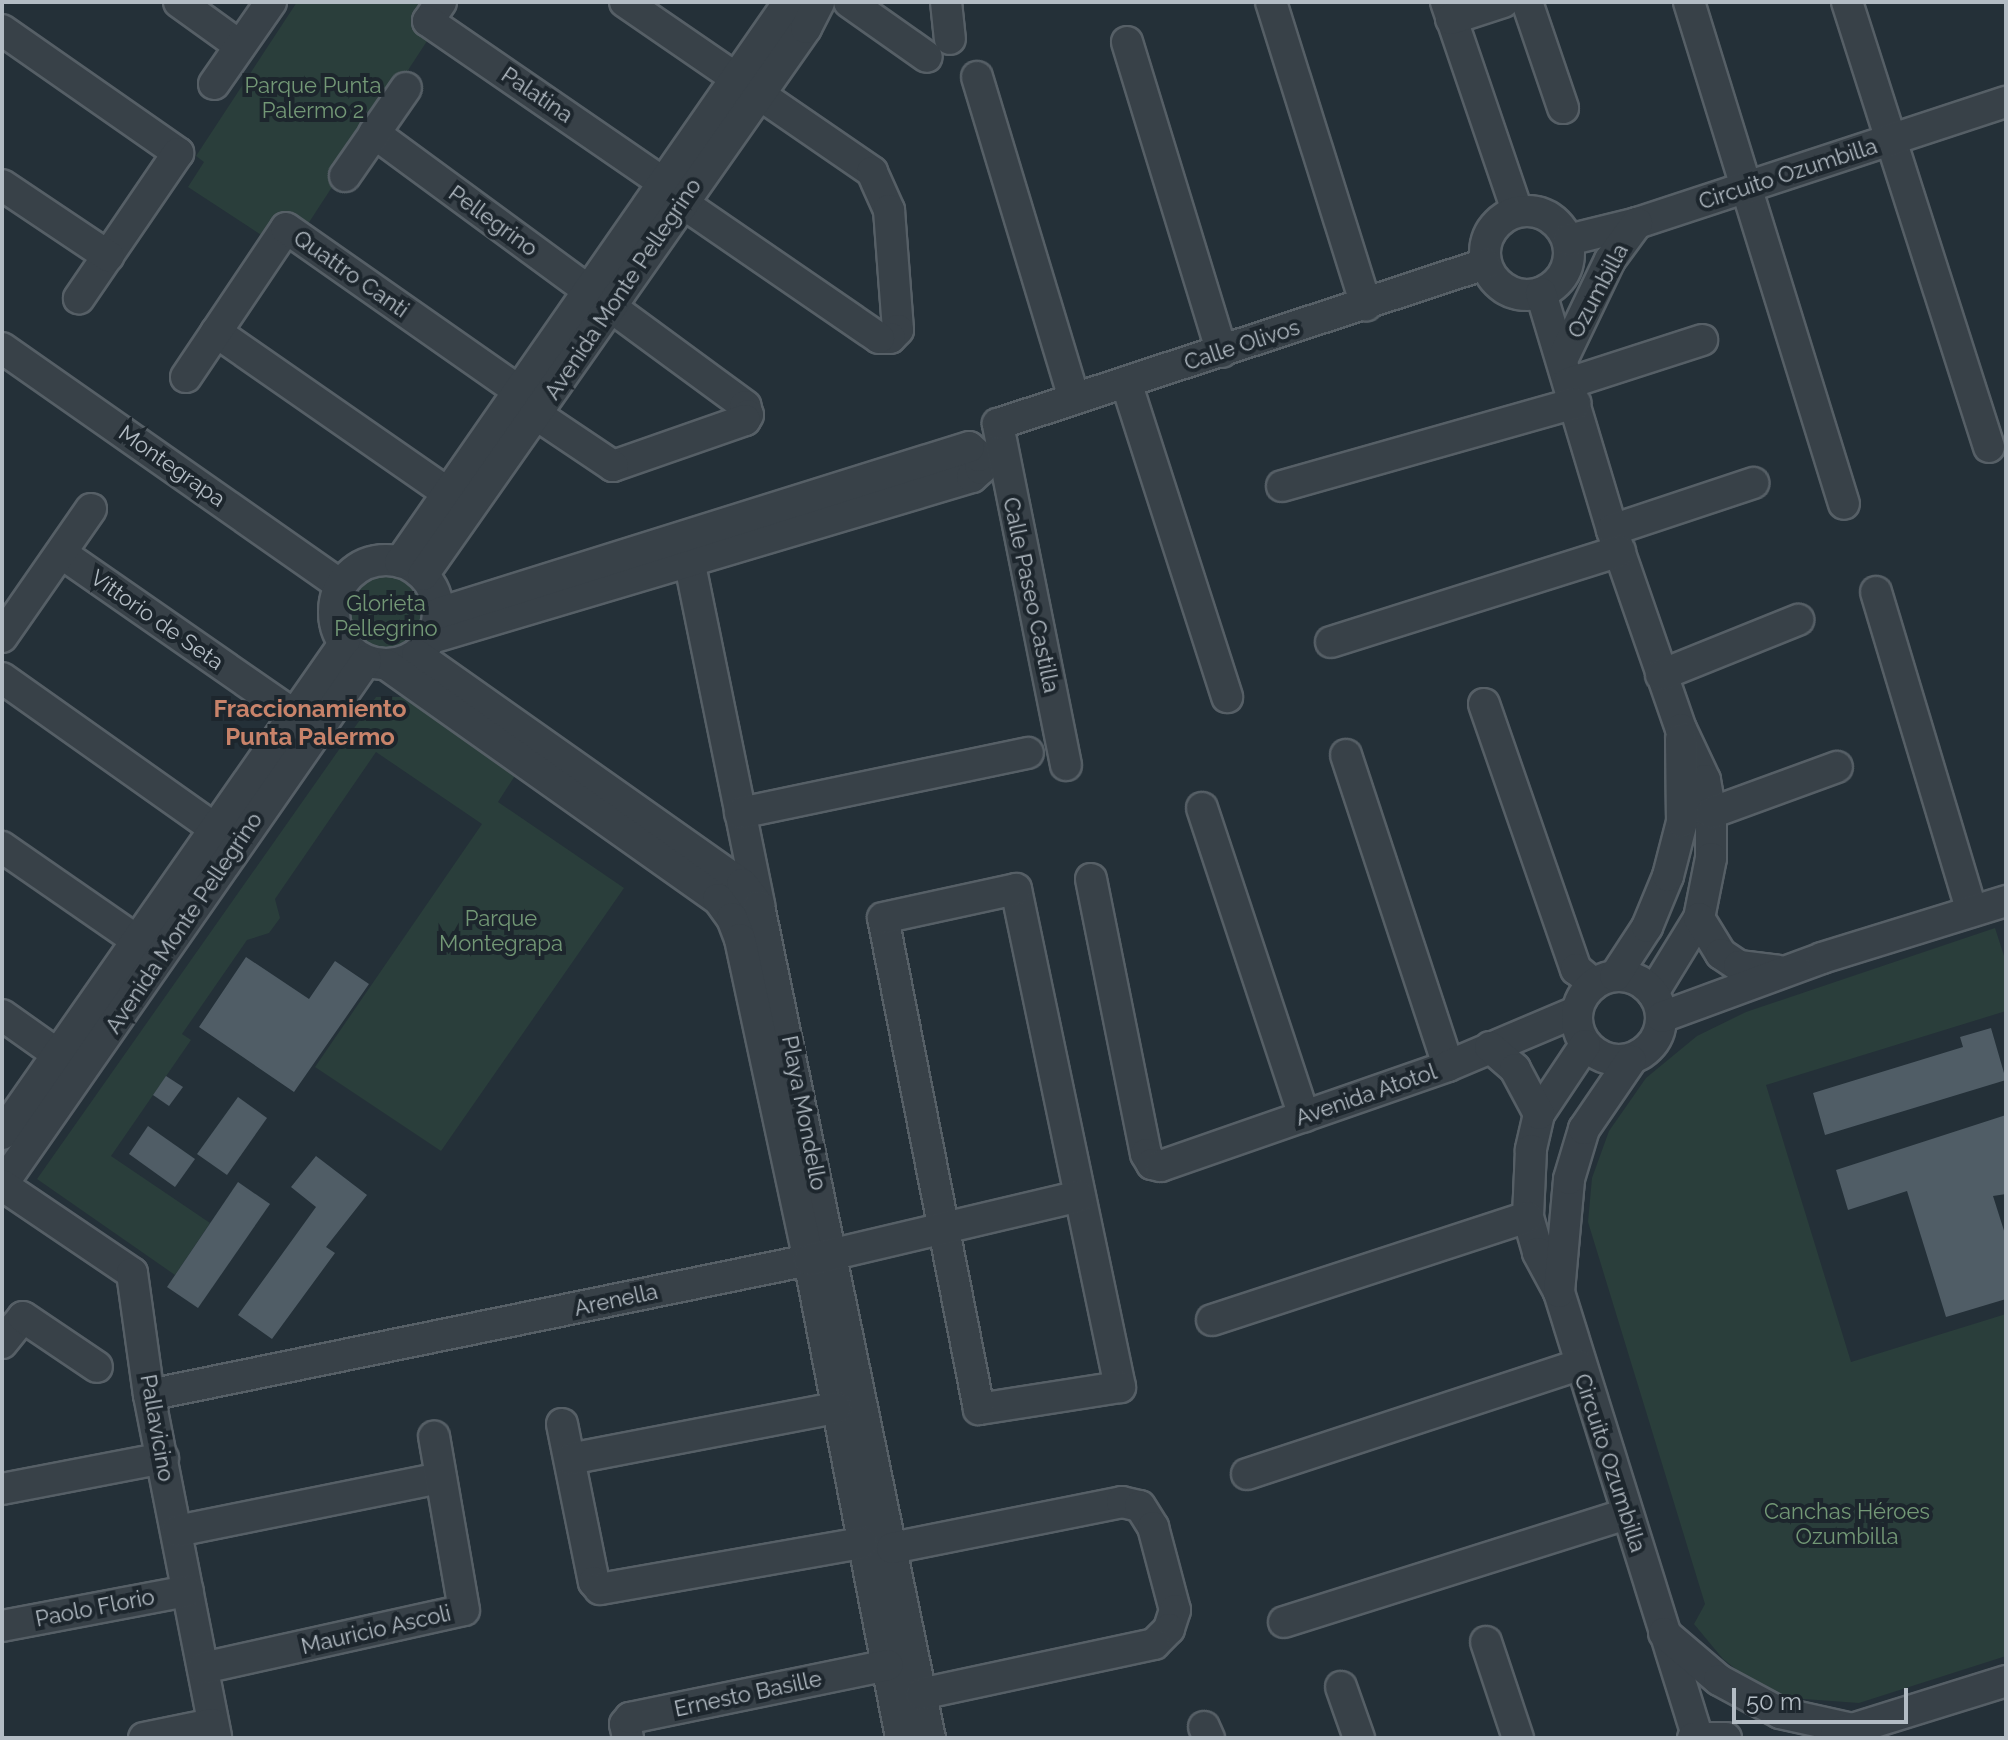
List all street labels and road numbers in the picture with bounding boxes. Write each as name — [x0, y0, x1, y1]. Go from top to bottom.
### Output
street label: Palatina — [496, 62, 578, 128]
street label: Circuito Ozumbilla — [1695, 133, 1881, 215]
street label: Avenida Monte Pellegrino — [539, 173, 707, 405]
street label: Pellegrino — [443, 180, 543, 262]
street label: Quattro Canti — [288, 225, 414, 323]
street label: Ozumbilla — [1562, 239, 1634, 343]
street label: Calle Olivos — [1181, 314, 1303, 376]
street label: Montegrapa — [114, 420, 230, 512]
street label: Calle Paseo Castilla — [997, 495, 1065, 695]
street label: Vittorio de Seta — [85, 564, 229, 676]
street label: Avenida Monte Pellegrino — [100, 807, 268, 1039]
street label: Playa Mondello — [776, 1033, 832, 1193]
street label: Avenida Atotol — [1292, 1058, 1440, 1132]
street label: Arenella — [572, 1278, 660, 1322]
street label: Circuito Ozumbilla — [1569, 1370, 1651, 1556]
street label: Pallavicino — [135, 1372, 179, 1484]
street label: Paolo Florio — [33, 1584, 157, 1632]
street label: Mauricio Ascoli — [298, 1600, 454, 1660]
street label: Ernesto Basille — [672, 1665, 824, 1723]

